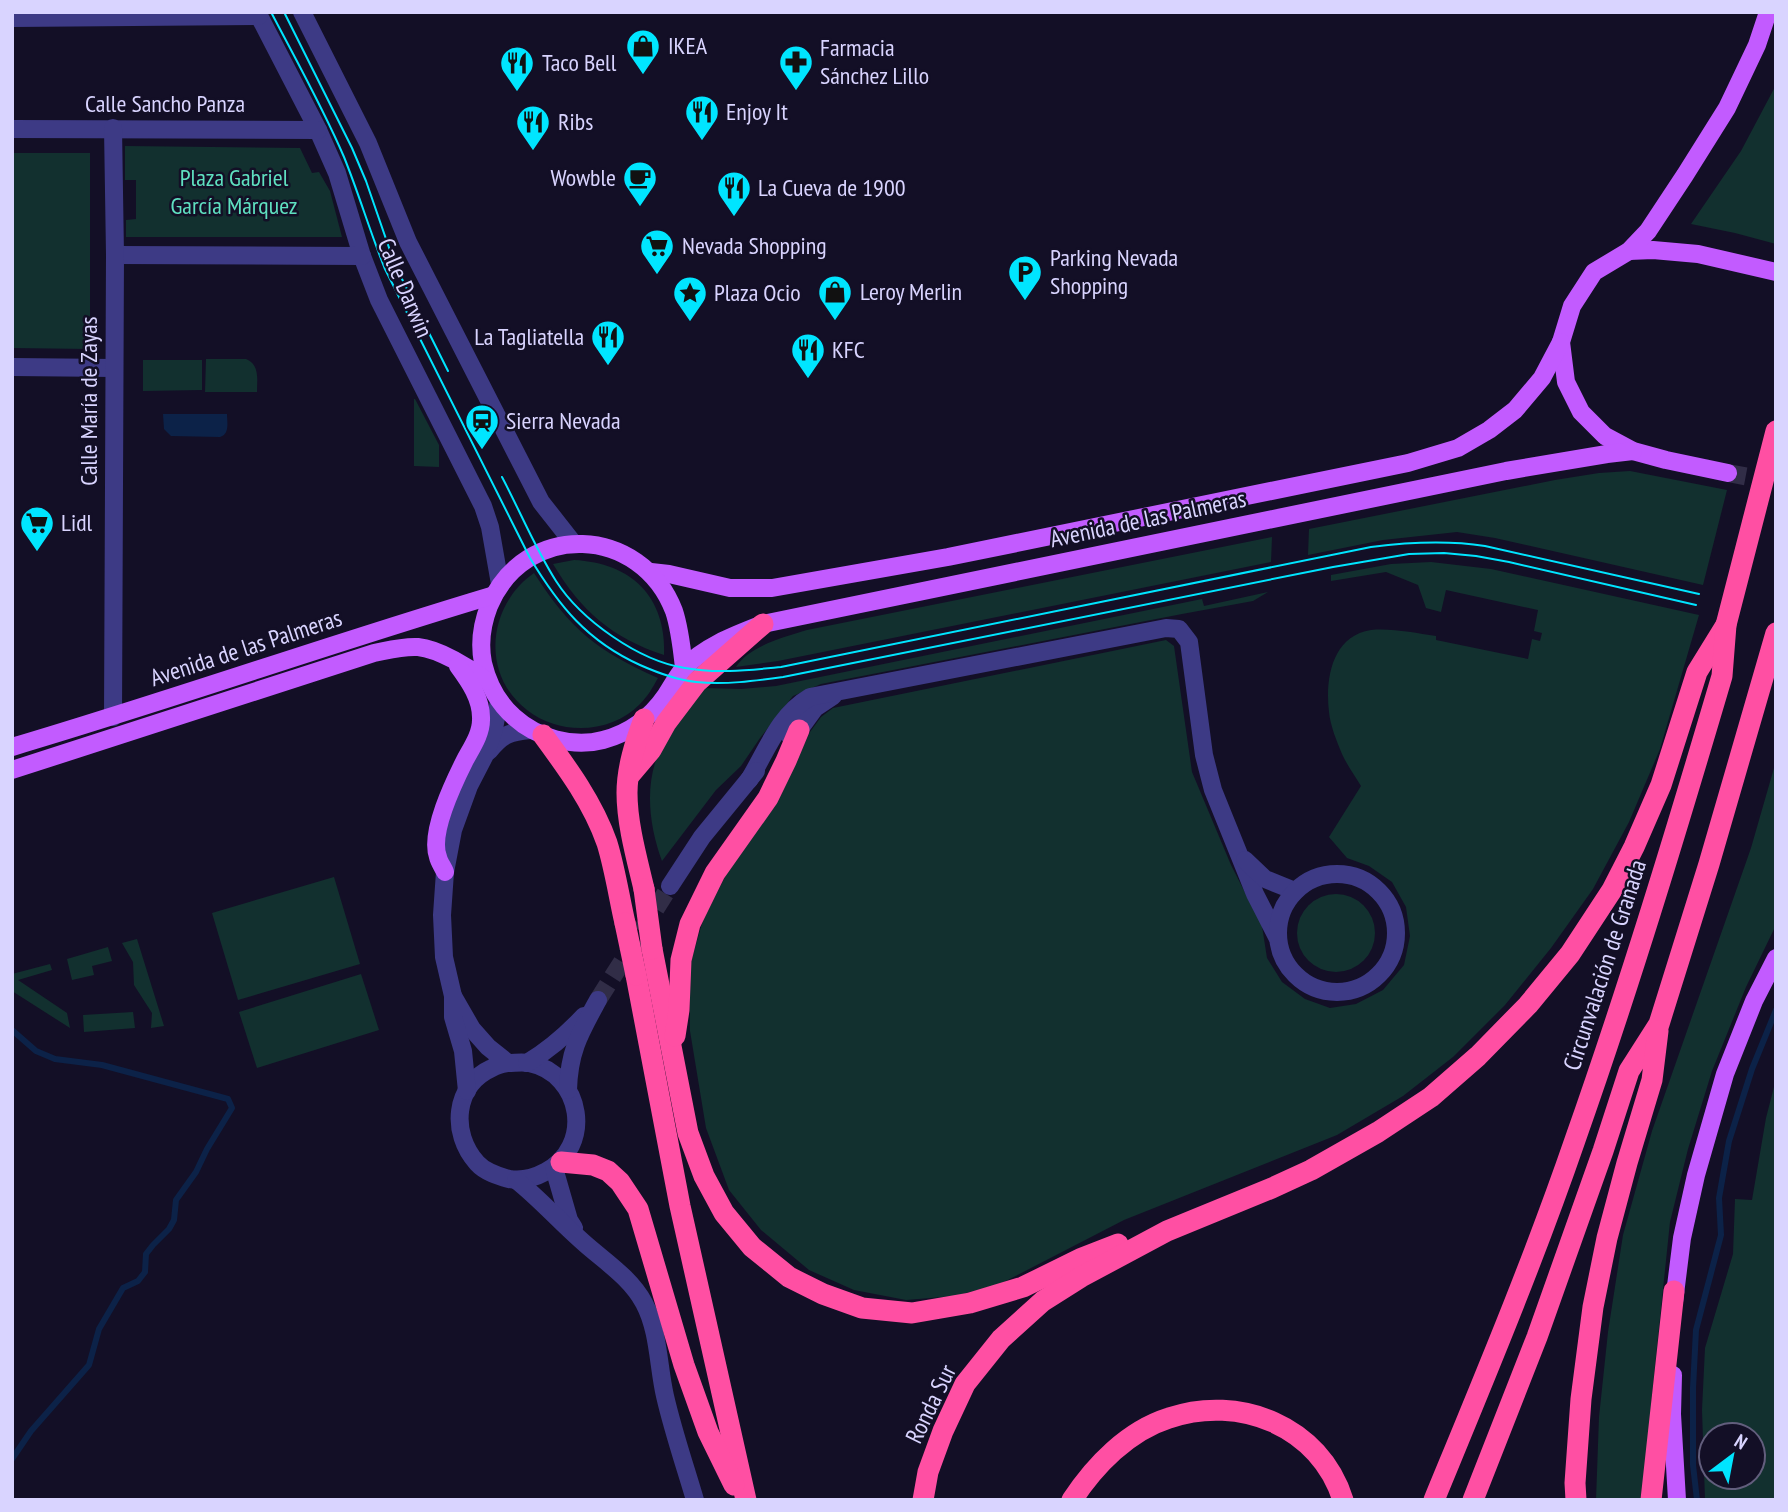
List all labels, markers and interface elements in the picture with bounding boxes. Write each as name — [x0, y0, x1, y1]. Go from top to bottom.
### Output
shop icon: IKEA — [624, 27, 662, 76]
place label: IKEA — [668, 30, 708, 61]
place label: Farmacia Sánchez Lillo — [820, 32, 929, 91]
pharmacy icon: Farmacia Sánchez Lillo — [777, 43, 815, 92]
restaurant icon: Taco Bell — [498, 44, 536, 93]
place label: Taco Bell — [542, 47, 617, 78]
street label: Calle Sancho Panza — [85, 88, 245, 119]
restaurant icon: Enjoy It — [683, 93, 721, 142]
place label: Enjoy It — [726, 96, 788, 127]
restaurant icon: Ribs — [514, 103, 552, 152]
place label: Ribs — [558, 106, 593, 137]
cafe icon: Wowble — [621, 159, 659, 208]
park label: Plaza Gabriel García Márquez — [170, 162, 298, 221]
place label: Wowble — [551, 162, 616, 193]
restaurant icon: La Cueva de 1900 — [715, 169, 753, 218]
place label: La Cueva de 1900 — [758, 172, 906, 203]
supermarket icon: Nevada Shopping — [638, 227, 676, 276]
place label: Nevada Shopping — [682, 230, 827, 261]
street label: Calle Darwin — [371, 233, 440, 342]
place label: Parking Nevada Shopping — [1050, 242, 1178, 301]
parking icon: Parking Nevada Shopping — [1006, 253, 1044, 302]
shop icon: Leroy Merlin — [816, 273, 854, 322]
place icon: Plaza Ocio — [671, 274, 709, 323]
place label: Leroy Merlin — [860, 276, 962, 307]
place label: Plaza Ocio — [714, 277, 801, 308]
street label: Calle María de Zayas — [73, 316, 104, 486]
restaurant icon: La Tagliatella — [589, 318, 627, 367]
place label: La Tagliatella — [474, 321, 584, 352]
restaurant icon: KFC — [789, 331, 827, 380]
place label: KFC — [832, 334, 865, 365]
station icon: Sierra Nevada — [463, 402, 501, 451]
place label: Sierra Nevada — [506, 405, 621, 436]
street label: Avenida de las Palmeras — [1047, 483, 1249, 554]
supermarket icon: Lidl — [18, 504, 56, 553]
place label: Lidl — [61, 507, 93, 538]
street label: Avenida de las Palmeras — [146, 602, 346, 693]
street label: Circunvalación de Granada — [1556, 856, 1653, 1074]
street label: Ronda Sur — [898, 1359, 963, 1448]
north arrow — [1697, 1421, 1767, 1491]
text: N — [1730, 1429, 1752, 1454]

